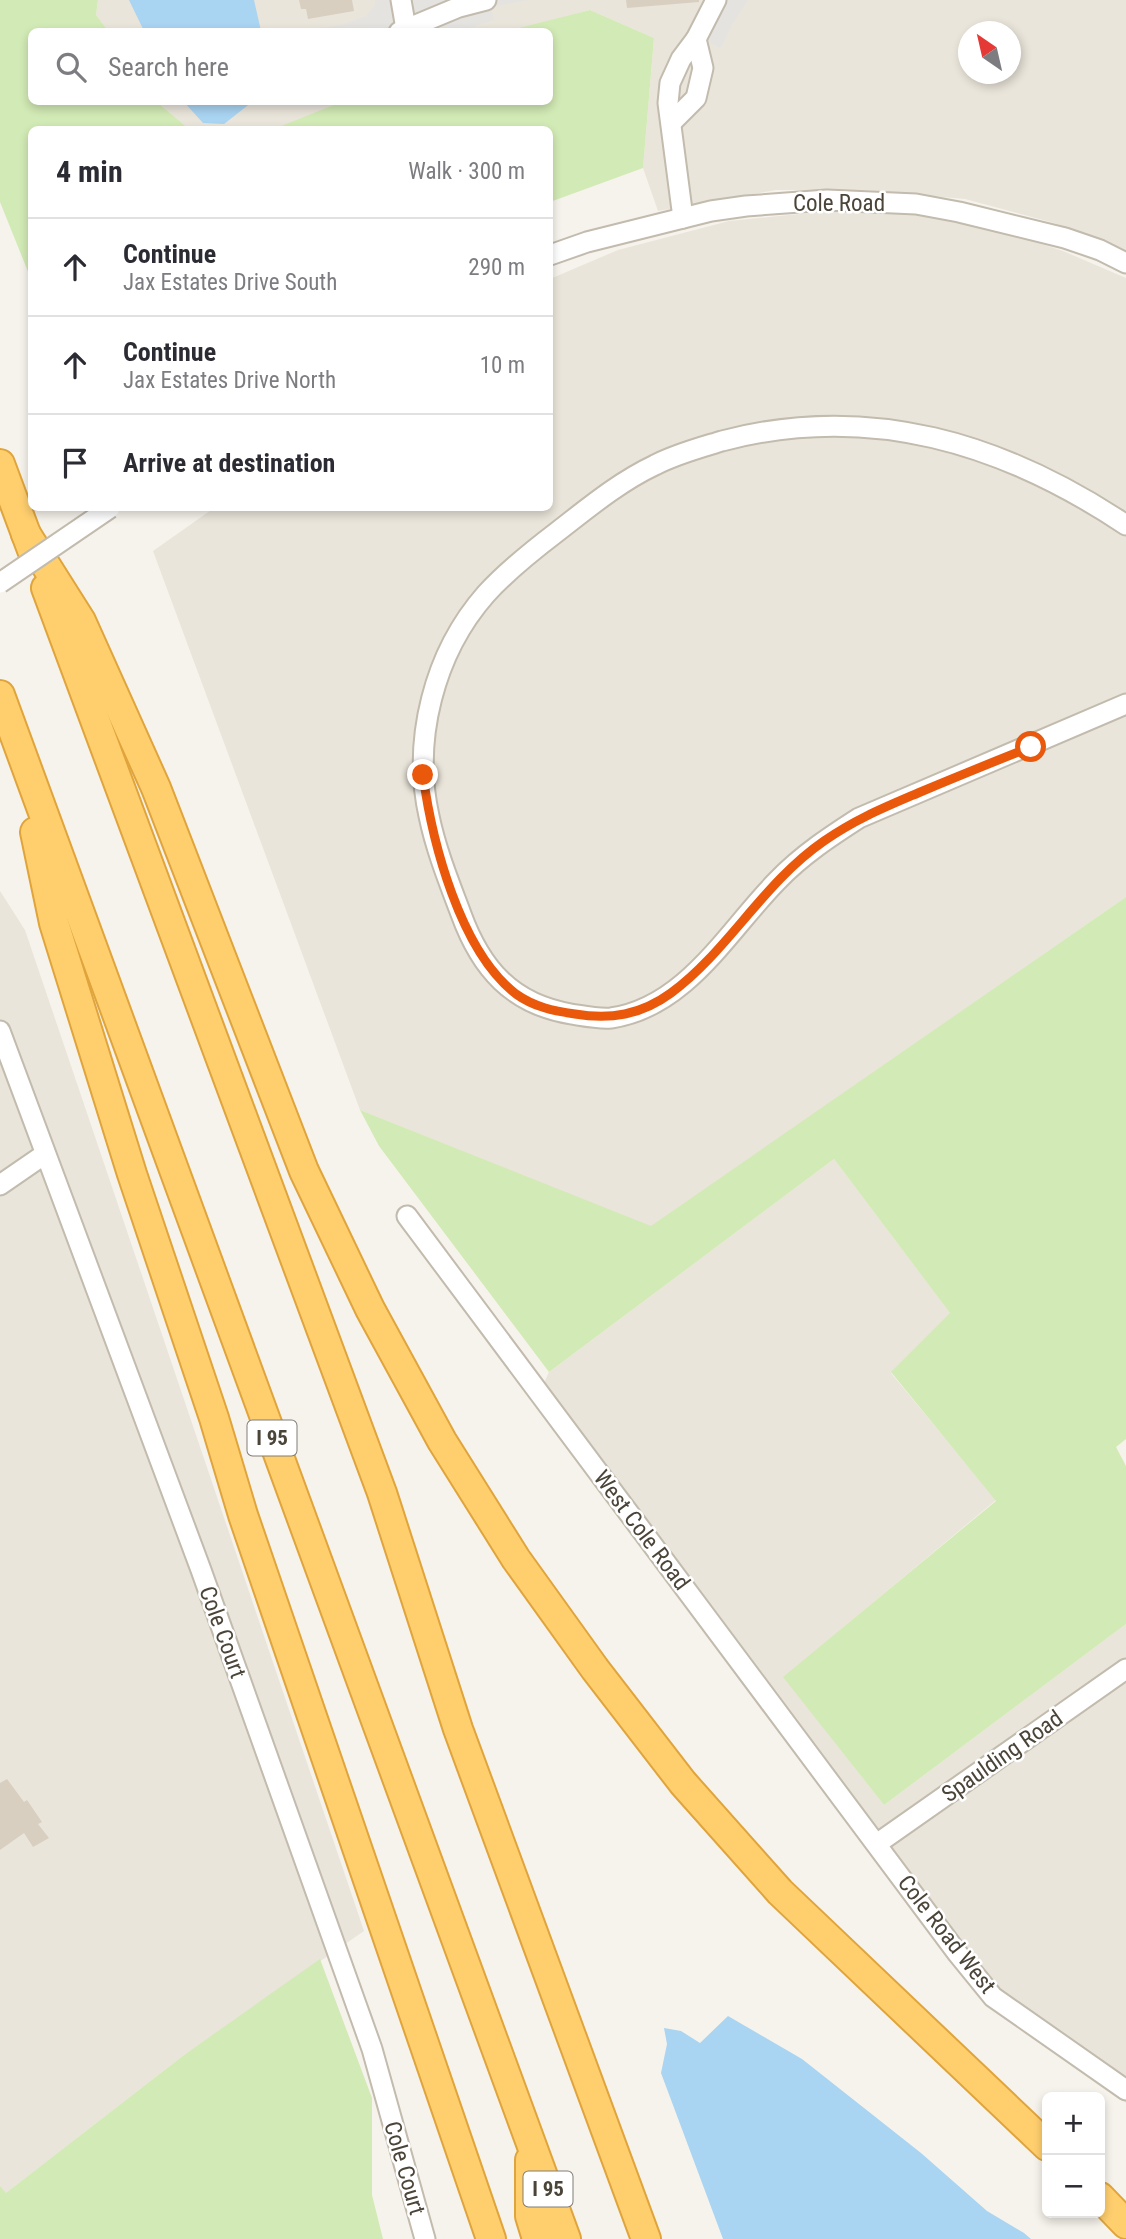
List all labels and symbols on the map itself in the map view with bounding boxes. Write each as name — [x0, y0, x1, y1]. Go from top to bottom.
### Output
north arrow — [958, 21, 1021, 84]
street label: Cole Road — [793, 190, 885, 217]
route start — [1015, 731, 1046, 762]
route end — [407, 759, 438, 790]
road number: I 95 — [247, 1420, 296, 1456]
street label: West Cole Road — [588, 1465, 695, 1595]
street label: Cole Court — [193, 1582, 252, 1682]
street label: Spaulding Road — [937, 1705, 1068, 1808]
street label: Cole Road West — [892, 1870, 1001, 1999]
street label: Cole Court — [378, 2118, 431, 2218]
road number: I 95 — [524, 2172, 572, 2206]

